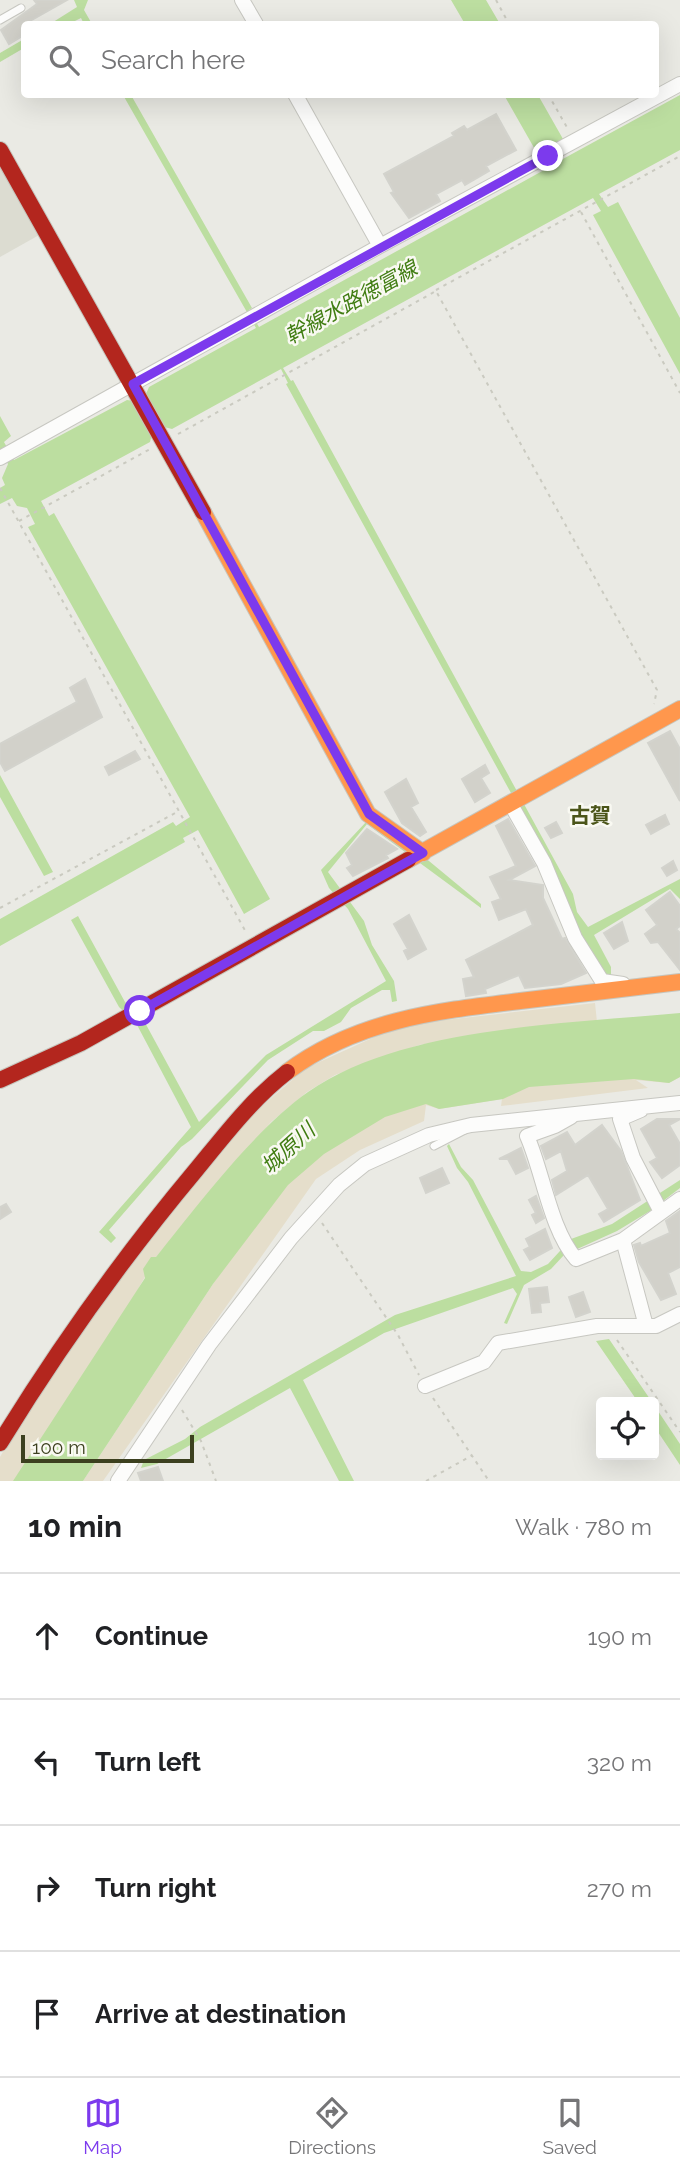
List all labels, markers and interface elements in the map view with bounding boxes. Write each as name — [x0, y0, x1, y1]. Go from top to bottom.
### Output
search box — [21, 21, 659, 98]
icon: search — [45, 41, 83, 79]
text: Search here — [101, 45, 245, 75]
route end — [532, 140, 563, 171]
water label: 幹線水路徳富線 — [281, 254, 424, 349]
district label: 古賀 — [569, 803, 611, 828]
route start — [124, 995, 155, 1026]
water label: 城原川 — [256, 1116, 321, 1178]
map controls — [596, 1397, 659, 1460]
button: locate — [596, 1397, 659, 1460]
scale bar — [21, 1432, 194, 1464]
text: 100 m — [32, 1436, 86, 1458]
text: 10 min — [28, 1509, 122, 1544]
text: Walk · 780 m — [515, 1513, 652, 1540]
icon: ahead — [28, 1617, 66, 1655]
text: Continue — [95, 1621, 208, 1651]
text: 190 m — [588, 1623, 652, 1650]
icon: left — [28, 1743, 66, 1781]
text: Turn left — [95, 1747, 201, 1777]
text: 320 m — [587, 1749, 652, 1776]
icon: right — [28, 1869, 66, 1907]
text: Turn right — [95, 1873, 216, 1903]
text: 270 m — [587, 1875, 652, 1902]
icon: arrive — [28, 1995, 66, 2033]
text: Arrive at destination — [95, 1999, 346, 2029]
tab: Map — [83, 2094, 122, 2158]
tab: Directions — [288, 2094, 376, 2158]
tab: Saved — [542, 2094, 597, 2158]

